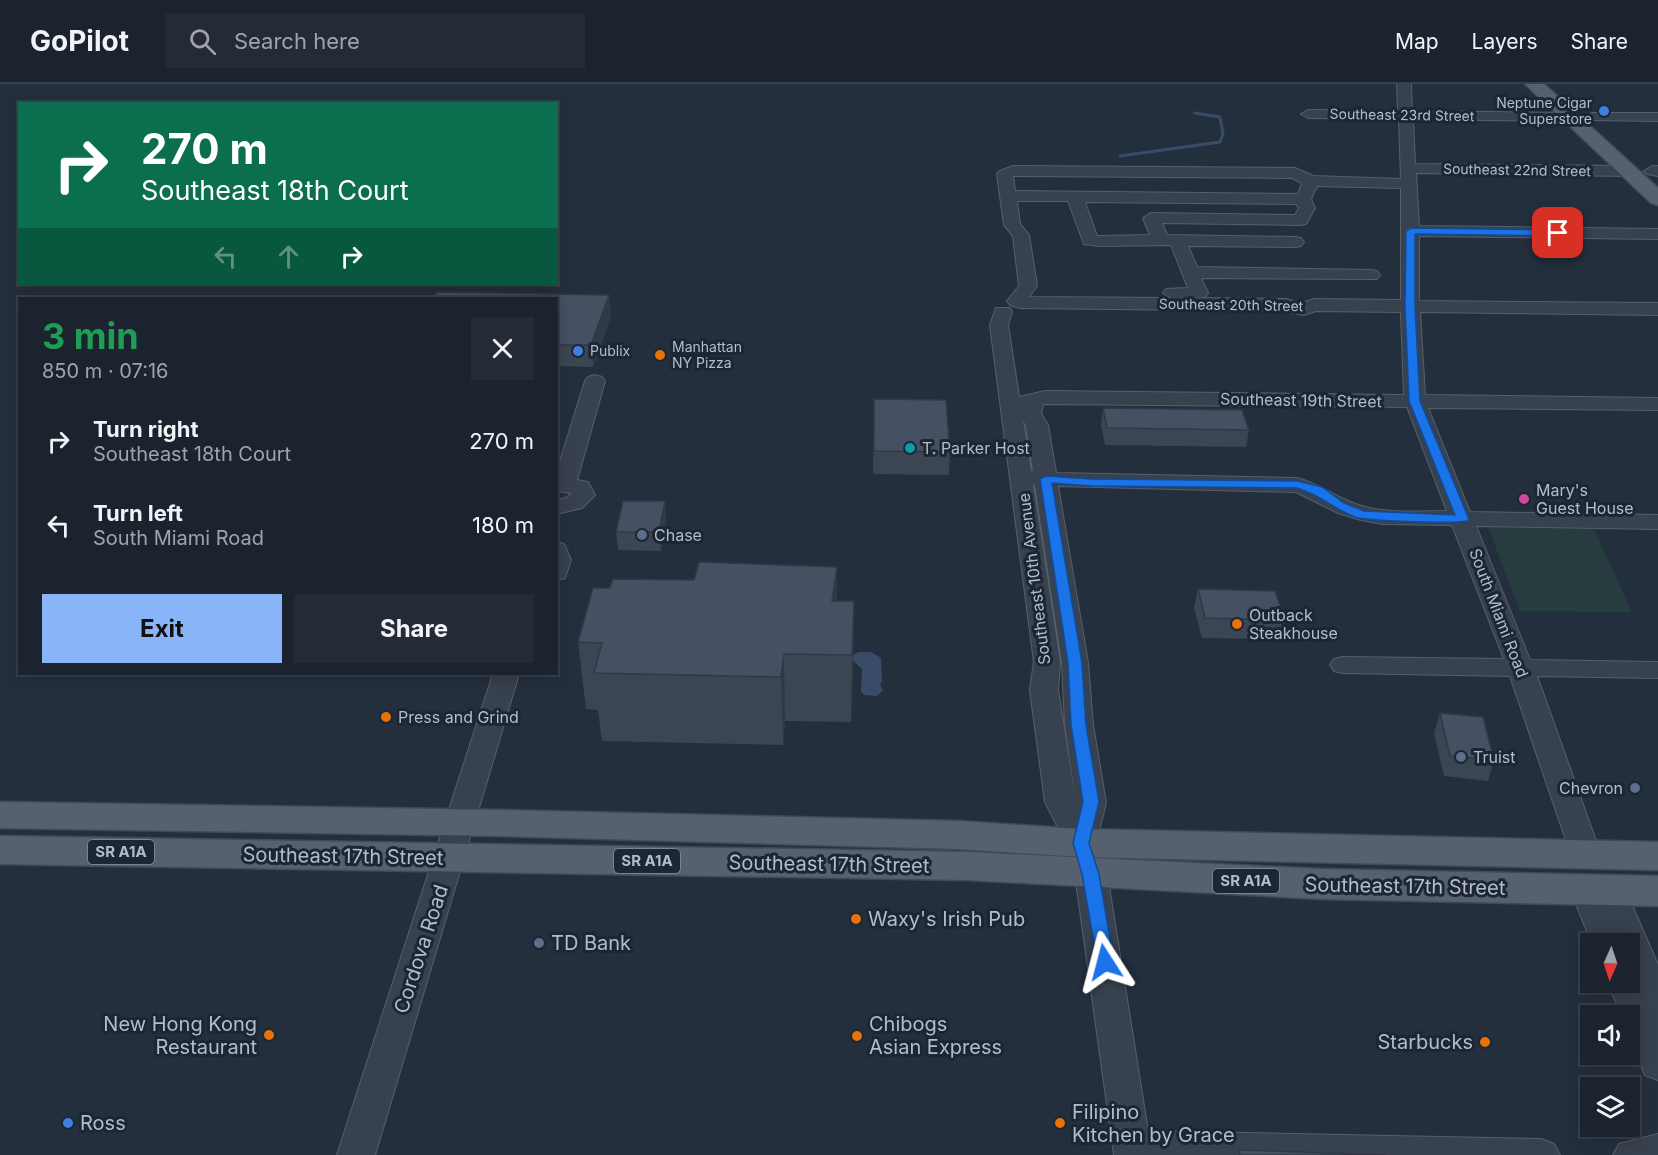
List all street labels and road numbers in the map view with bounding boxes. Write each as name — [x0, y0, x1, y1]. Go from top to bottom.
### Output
street label: Southeast 23rd Street — [1329, 105, 1475, 124]
street label: Southeast 22nd Street — [1443, 160, 1592, 179]
street label: Southeast 20th Street — [1159, 295, 1304, 314]
street label: Southeast 19th Street — [1220, 389, 1382, 411]
street label: Southeast 10th Avenue — [1014, 492, 1054, 666]
street label: South Miami Road — [1465, 546, 1533, 680]
road number: SR A1A — [88, 840, 154, 864]
street label: Southeast 17th Street — [242, 842, 444, 870]
road number: SR A1A — [614, 849, 680, 873]
street label: Southeast 17th Street — [728, 850, 930, 878]
road number: SR A1A — [1213, 869, 1279, 893]
street label: Southeast 17th Street — [1304, 872, 1506, 900]
street label: Cordova Road — [389, 882, 453, 1016]

